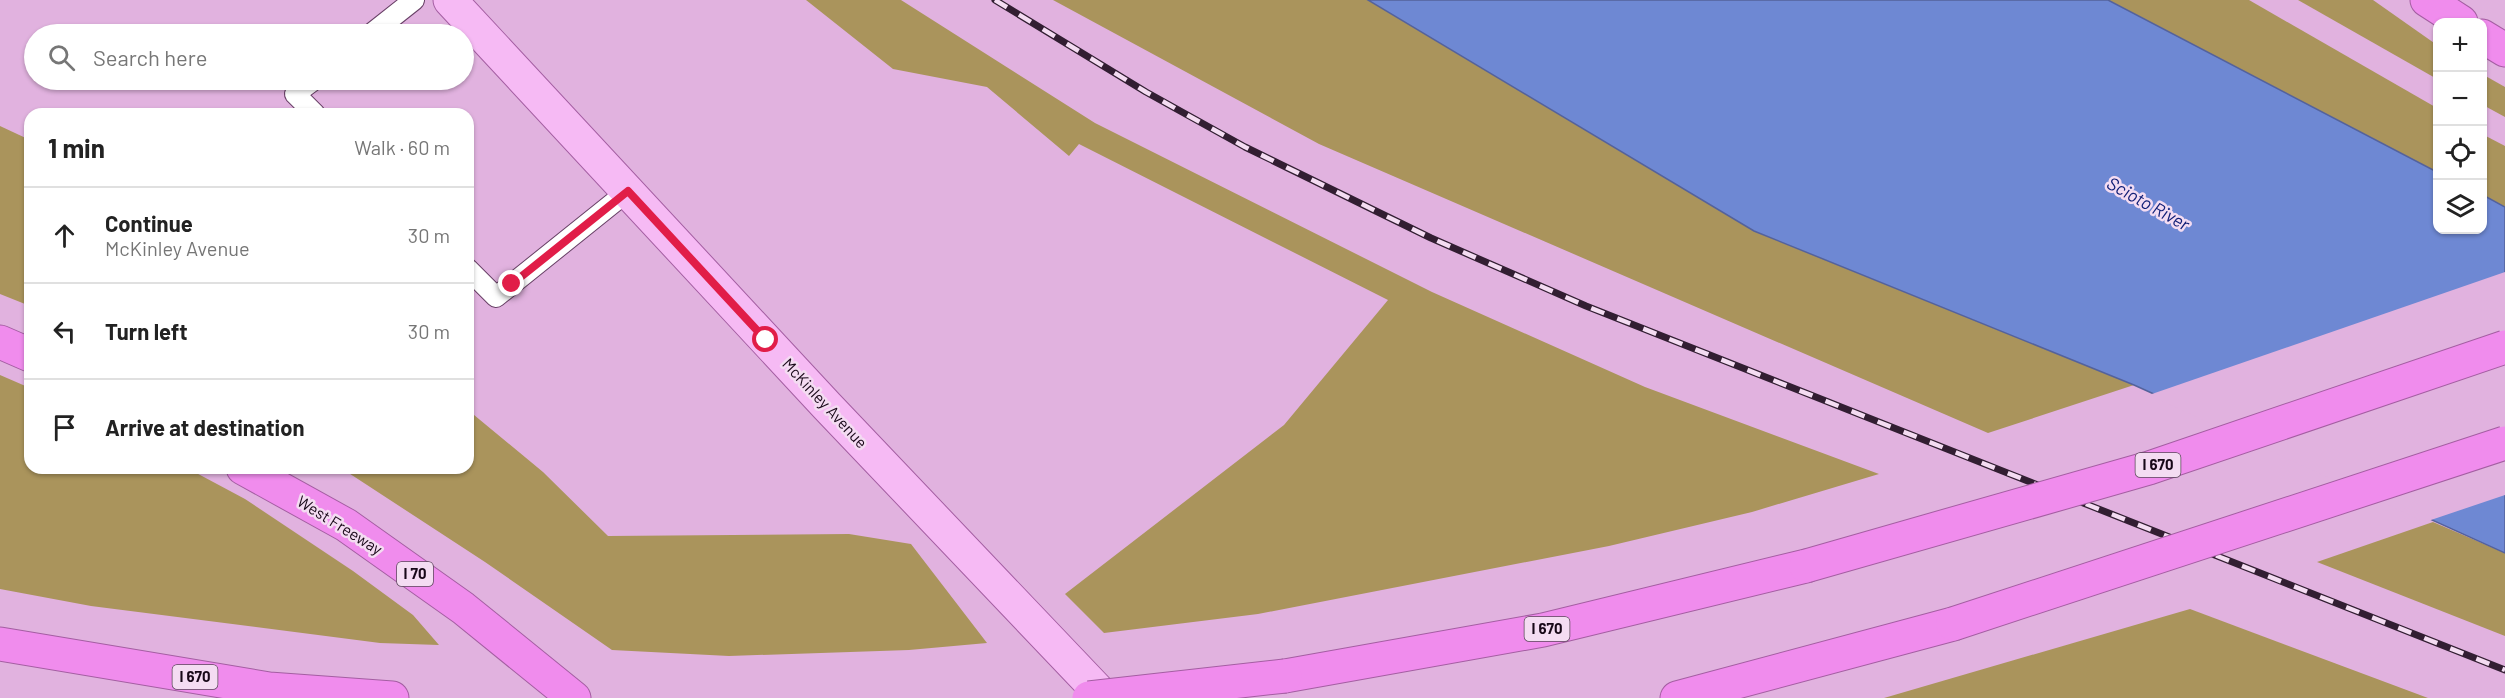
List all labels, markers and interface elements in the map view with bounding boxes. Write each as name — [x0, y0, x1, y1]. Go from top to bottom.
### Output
map controls — [2433, 18, 2487, 234]
button: + — [2433, 18, 2487, 72]
search box — [24, 24, 474, 90]
icon: search — [45, 41, 78, 74]
text: Search here — [93, 44, 207, 70]
button: − — [2433, 72, 2487, 126]
button: locate — [2433, 126, 2487, 180]
text: 1 min — [48, 132, 105, 163]
text: Walk · 60 m — [354, 135, 450, 159]
water label: Scioto River — [2103, 171, 2194, 235]
button: layers — [2433, 180, 2487, 234]
text: Continue — [105, 210, 193, 236]
icon: ahead — [48, 219, 81, 252]
text: 30 m — [408, 223, 450, 247]
text: McKinley Avenue — [105, 236, 250, 260]
route end — [498, 270, 524, 296]
icon: left — [48, 315, 81, 348]
text: Turn left — [105, 318, 188, 344]
text: 30 m — [408, 319, 450, 343]
route start — [752, 326, 778, 352]
street label: McKinley Avenue — [779, 354, 872, 451]
icon: arrive — [48, 411, 81, 444]
text: Arrive at destination — [105, 414, 304, 440]
road number: I 670 — [2136, 453, 2180, 477]
street label: West Freeway — [294, 491, 387, 559]
road number: I 70 — [397, 562, 433, 586]
road number: I 670 — [1524, 617, 1570, 641]
road number: I 670 — [172, 665, 218, 689]

